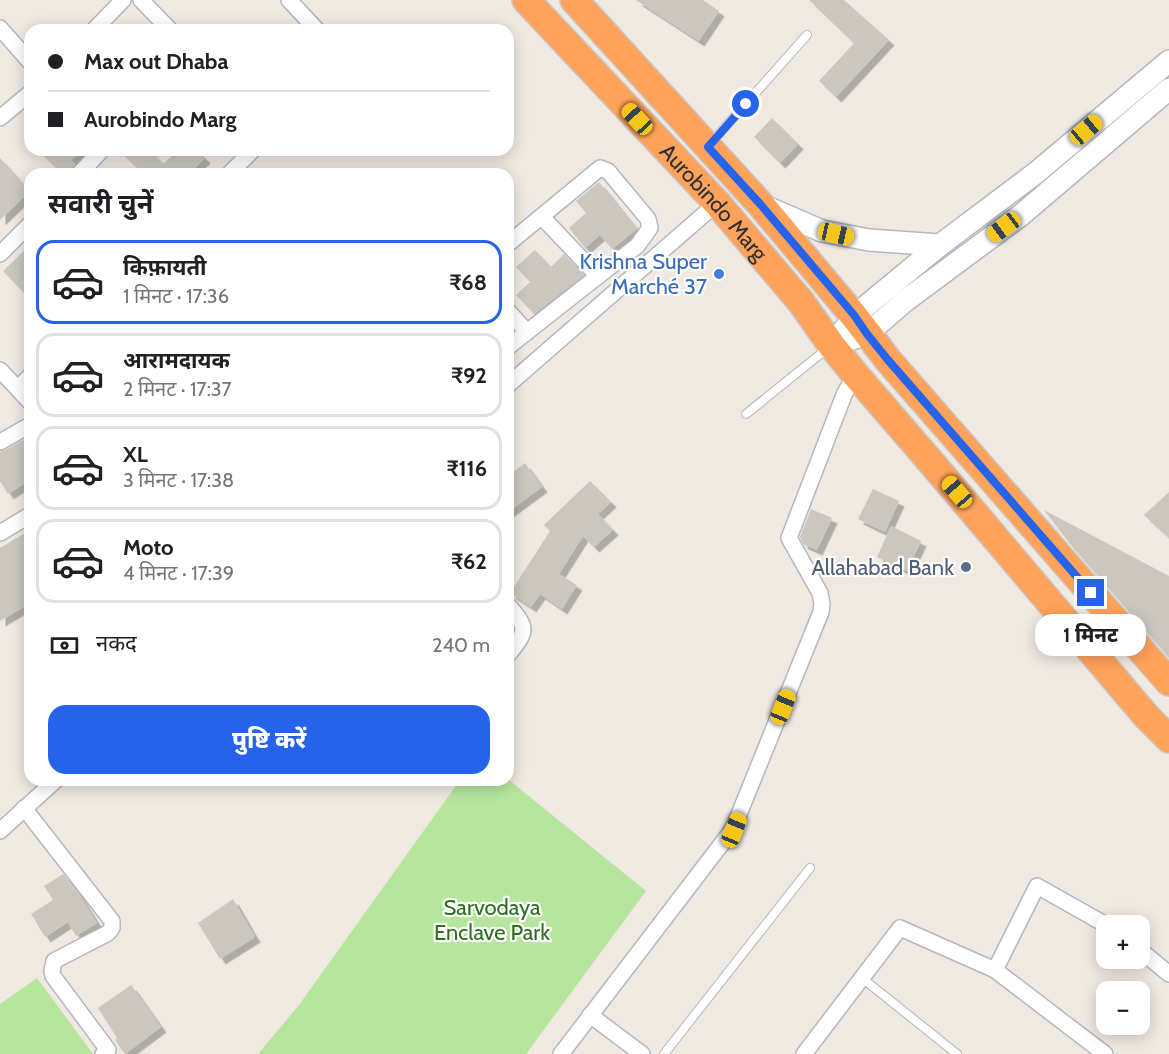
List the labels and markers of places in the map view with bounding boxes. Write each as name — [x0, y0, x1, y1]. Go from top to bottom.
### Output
place label: Krishna Super Marché 37 — [579, 248, 707, 300]
marker: Krishna Super Marché 37 — [712, 267, 726, 281]
place label: Allahabad Bank — [811, 554, 954, 581]
marker: Allahabad Bank — [959, 560, 973, 574]

